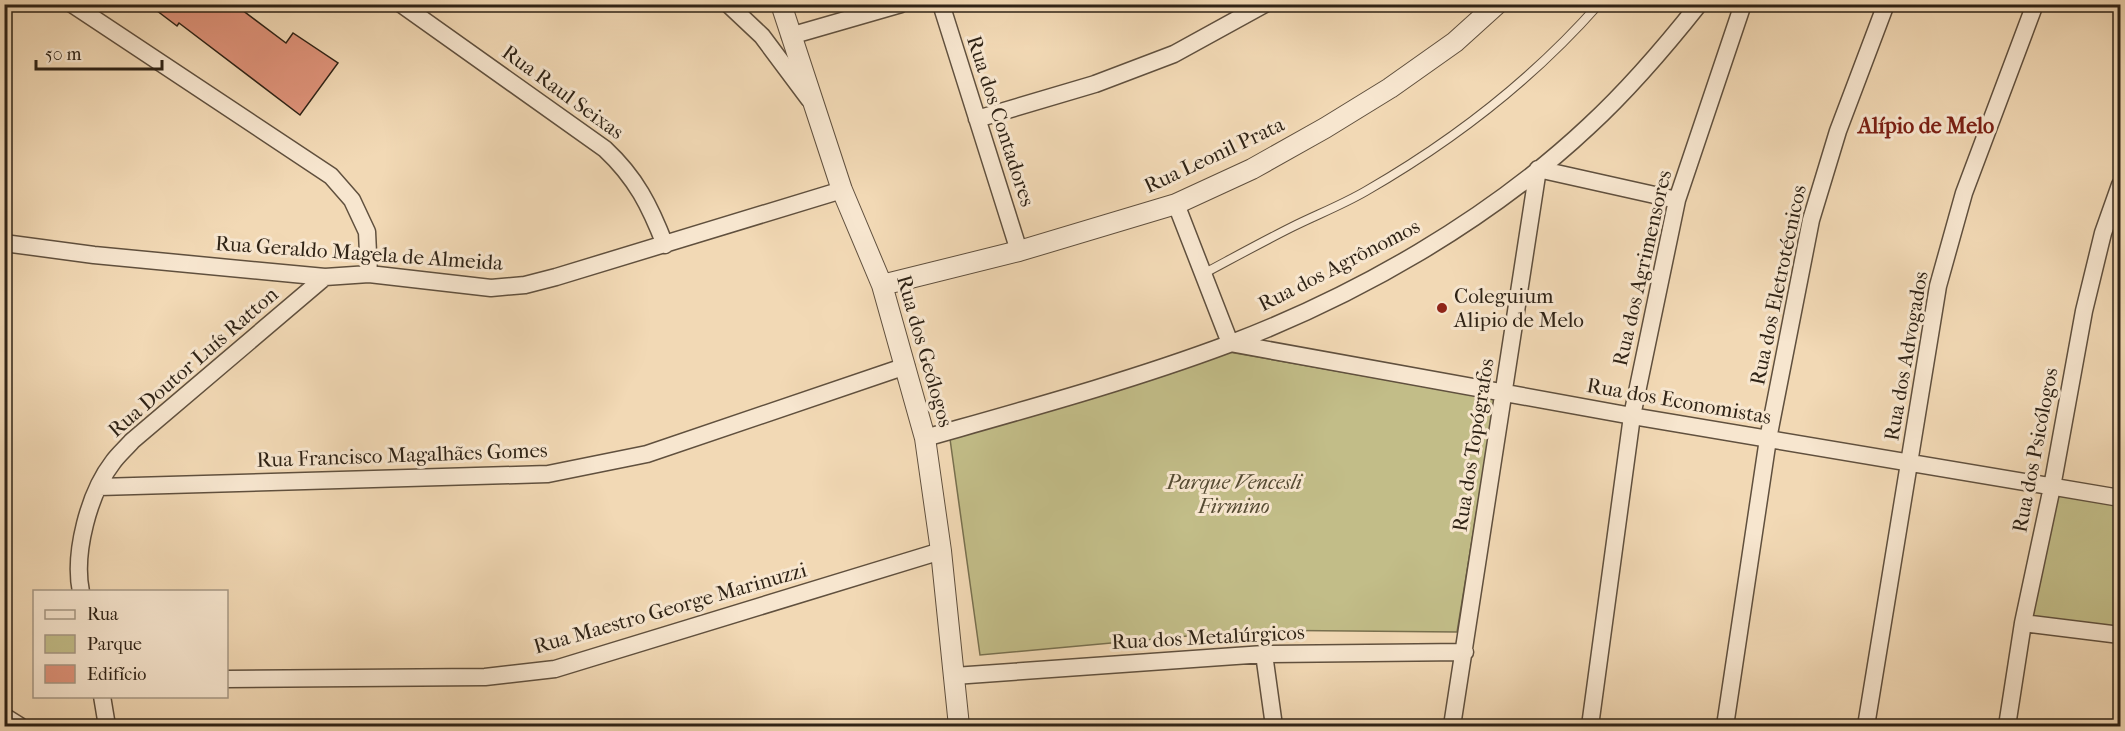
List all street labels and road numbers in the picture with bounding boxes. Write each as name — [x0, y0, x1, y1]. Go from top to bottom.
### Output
street label: Rua dos Contadores — [962, 33, 1040, 210]
street label: Rua Raul Seixas — [498, 40, 629, 144]
street label: Rua Leonil Prata — [1140, 112, 1288, 198]
street label: Rua dos Agrimensores — [1608, 167, 1676, 368]
street label: Rua dos Eletrotécnicos — [1745, 182, 1811, 387]
street label: Rua dos Agrônomos — [1254, 214, 1424, 316]
street label: Rua Geraldo Magela de Almeida — [214, 231, 504, 275]
street label: Rua dos Advogados — [1879, 269, 1933, 443]
street label: Rua dos Geólogos — [892, 272, 958, 430]
street label: Rua Doutor Luís Ratton — [103, 282, 283, 442]
street label: Rua dos Topógrafos — [1447, 356, 1499, 533]
street label: Rua dos Psicólogos — [2007, 365, 2063, 534]
street label: Rua dos Economistas — [1585, 373, 1773, 429]
street label: Rua Francisco Magalhães Gomes — [256, 438, 548, 472]
street label: Rua Maestro George Marinuzzi — [531, 557, 809, 659]
street label: Rua dos Metalúrgicos — [1111, 620, 1305, 654]

